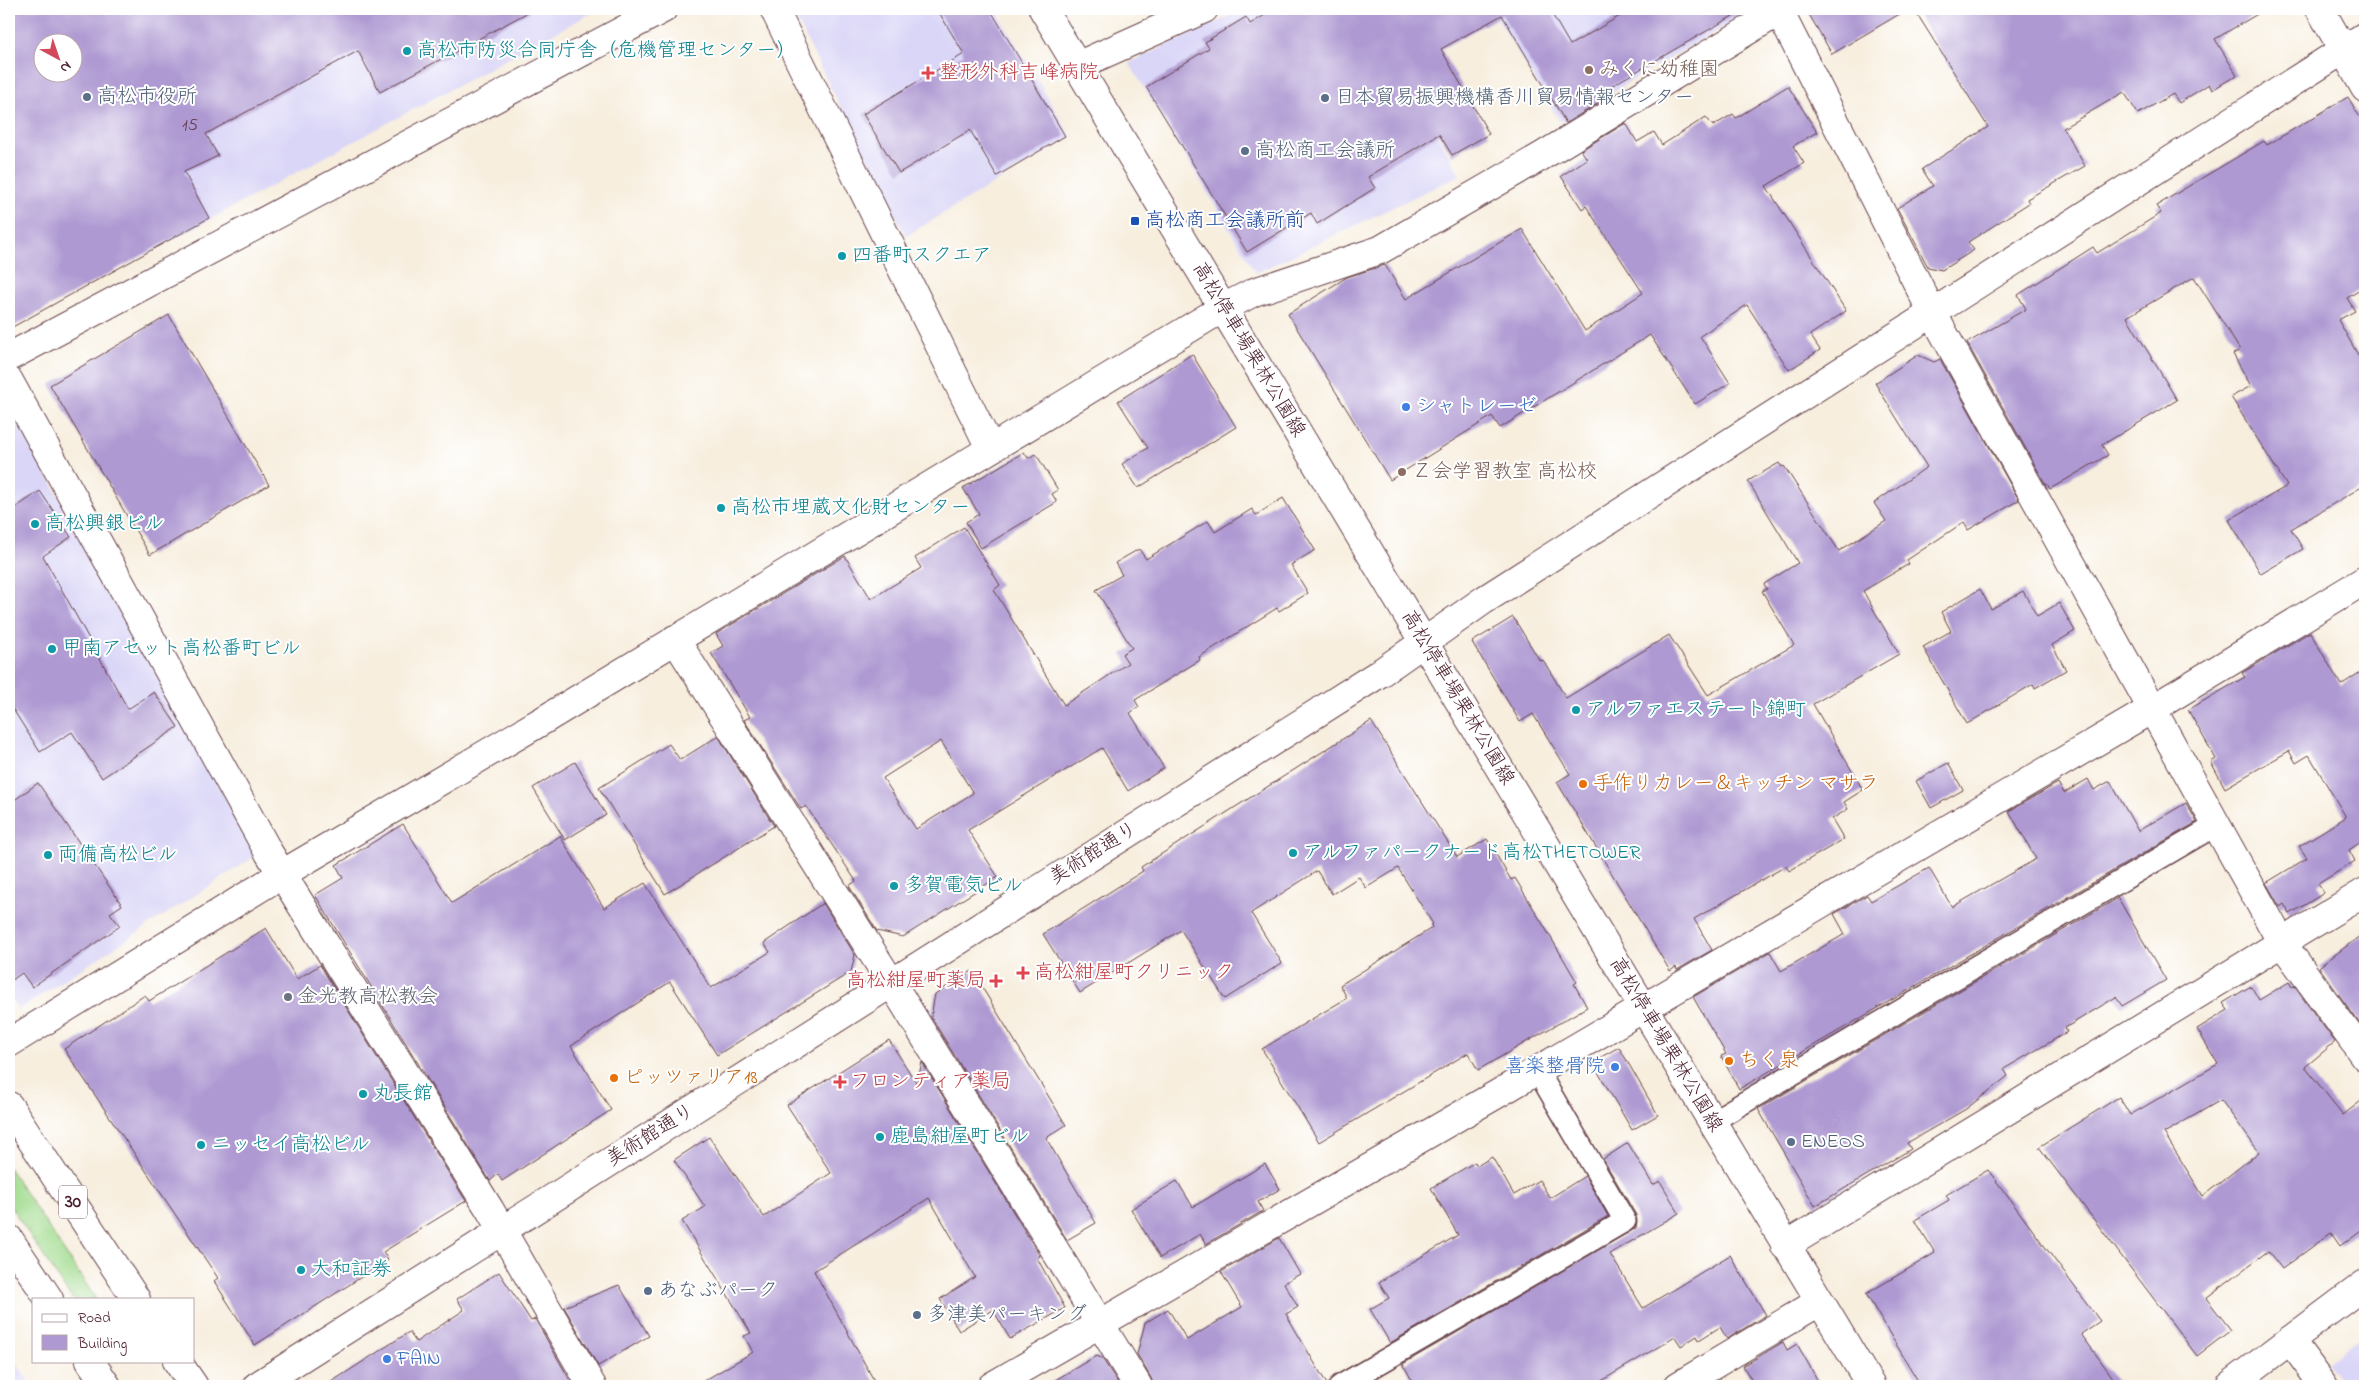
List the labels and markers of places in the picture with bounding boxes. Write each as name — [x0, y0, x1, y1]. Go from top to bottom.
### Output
place label: 高松市防災合同庁舎（危機管理センター） — [417, 37, 796, 66]
marker: 高松市防災合同庁舎（危機管理センター） — [401, 45, 413, 57]
place label: みくに幼稚園 — [1599, 56, 1719, 85]
place label: 整形外科吉峰病院 — [939, 59, 1099, 88]
marker: みくに幼稚園 — [1583, 64, 1595, 76]
marker: 整形外科吉峰病院 — [921, 66, 935, 80]
place label: 高松市役所 — [97, 83, 197, 112]
place label: 日本貿易振興機構香川貿易情報センター — [1335, 84, 1694, 113]
marker: 高松市役所 — [81, 91, 93, 103]
marker: 日本貿易振興機構香川貿易情報センター — [1319, 92, 1331, 104]
place label: 高松商工会議所 — [1255, 137, 1395, 166]
marker: 高松商工会議所 — [1239, 145, 1251, 157]
place label: 高松商工会議所前 — [1145, 207, 1305, 236]
marker: 高松商工会議所前 — [1129, 215, 1141, 227]
place label: 四番町スクエア — [852, 242, 992, 271]
marker: 四番町スクエア — [836, 250, 848, 262]
place label: シャトレーゼ — [1416, 393, 1537, 422]
marker: シャトレーゼ — [1400, 401, 1412, 413]
place label: Ｚ会学習教室 高松校 — [1412, 458, 1597, 487]
marker: Ｚ会学習教室 高松校 — [1396, 466, 1408, 478]
place label: 高松市埋蔵文化財センター — [731, 494, 970, 523]
marker: 高松市埋蔵文化財センター — [715, 502, 727, 514]
place label: 高松興銀ビル — [45, 510, 165, 539]
marker: 高松興銀ビル — [29, 518, 41, 530]
place label: 甲南アセット高松番町ビル — [62, 635, 301, 664]
marker: 甲南アセット高松番町ビル — [46, 643, 58, 655]
place label: アルファエステート錦町 — [1586, 696, 1806, 725]
marker: アルファエステート錦町 — [1570, 704, 1582, 716]
place label: 手作りカレー＆キッチン マサラ — [1593, 770, 1879, 799]
marker: 手作りカレー＆キッチン マサラ — [1577, 778, 1589, 790]
place label: アルファパークナード高松THETOWER — [1303, 839, 1641, 868]
place label: 両備高松ビル — [58, 841, 178, 870]
marker: アルファパークナード高松THETOWER — [1287, 847, 1299, 859]
marker: 両備高松ビル — [42, 849, 54, 861]
place label: 多賀電気ビル — [904, 872, 1024, 901]
marker: 多賀電気ビル — [888, 880, 900, 892]
place label: 高松紺屋町クリニック — [1034, 959, 1234, 988]
marker: 高松紺屋町クリニック — [1016, 966, 1030, 980]
place label: 高松紺屋町薬局 — [846, 967, 986, 996]
marker: 高松紺屋町薬局 — [990, 975, 1002, 987]
place label: 金光教高松教会 — [298, 983, 438, 1012]
marker: 金光教高松教会 — [282, 991, 294, 1003]
place label: ちく泉 — [1739, 1047, 1799, 1076]
place label: 喜楽整骨院 — [1505, 1053, 1605, 1082]
marker: ちく泉 — [1723, 1055, 1735, 1067]
marker: 喜楽整骨院 — [1609, 1061, 1621, 1073]
place label: ピッツァリア18 — [624, 1064, 758, 1093]
place label: フロンティア薬局 — [850, 1068, 1011, 1097]
marker: ピッツァリア18 — [608, 1072, 620, 1084]
marker: フロンティア薬局 — [834, 1076, 846, 1088]
place label: 丸長館 — [373, 1080, 433, 1109]
marker: 丸長館 — [357, 1088, 369, 1100]
place label: 鹿島紺屋町ビル — [890, 1123, 1030, 1152]
place label: ENEOS — [1801, 1128, 1865, 1157]
place label: ニッセイ高松ビル — [211, 1131, 371, 1160]
marker: 鹿島紺屋町ビル — [874, 1131, 886, 1143]
marker: ENEOS — [1785, 1136, 1797, 1148]
marker: ニッセイ高松ビル — [195, 1139, 207, 1151]
place label: 大和証券 — [311, 1256, 391, 1285]
marker: 大和証券 — [295, 1264, 307, 1276]
place label: あなぶパーク — [658, 1277, 778, 1306]
marker: あなぶパーク — [642, 1285, 654, 1297]
place label: 多津美パーキング — [927, 1301, 1087, 1330]
marker: 多津美パーキング — [911, 1309, 923, 1321]
place label: FAIN — [396, 1345, 440, 1374]
marker: FAIN — [381, 1353, 393, 1365]

